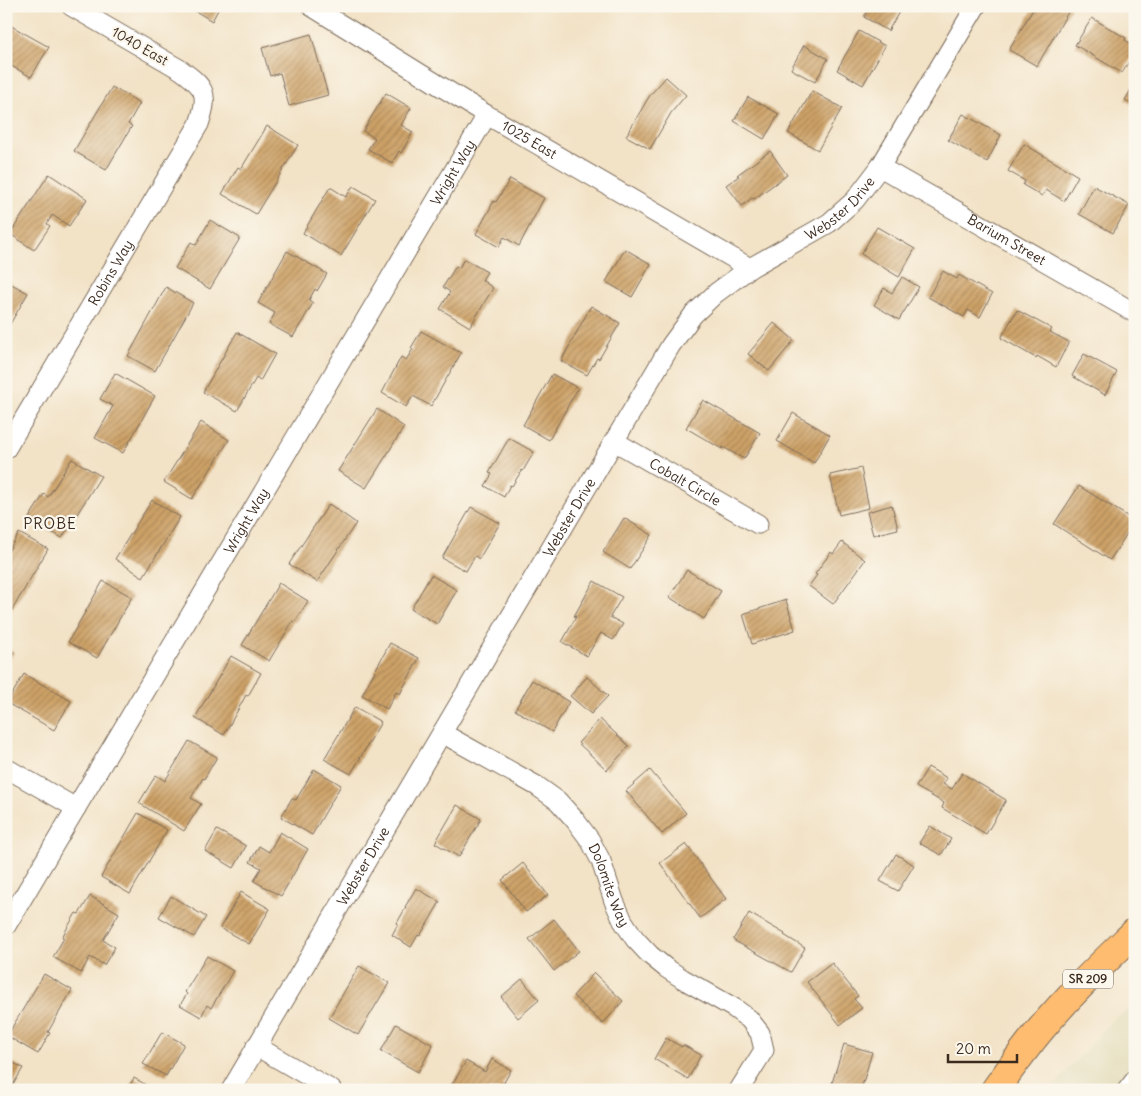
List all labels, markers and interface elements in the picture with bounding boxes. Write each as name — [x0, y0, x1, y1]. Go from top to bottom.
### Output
street label: 1040 East — [108, 23, 172, 70]
street label: 1025 East — [498, 117, 560, 163]
street label: Wright Way — [426, 136, 479, 209]
street label: Webster Drive — [802, 173, 878, 244]
street label: Barium Street — [964, 210, 1049, 269]
street label: Robins Way — [84, 237, 137, 309]
street label: Cobalt Circle — [646, 454, 724, 510]
street label: Webster Drive — [539, 475, 599, 560]
street label: Wright Way — [220, 485, 273, 557]
district label: PROBE — [23, 514, 77, 533]
street label: Webster Drive — [333, 824, 393, 909]
street label: Dolomite Way — [584, 840, 633, 930]
road number: SR 209 — [1063, 970, 1113, 989]
scale bar — [948, 1031, 1017, 1063]
text: 20 m — [956, 1039, 991, 1058]

